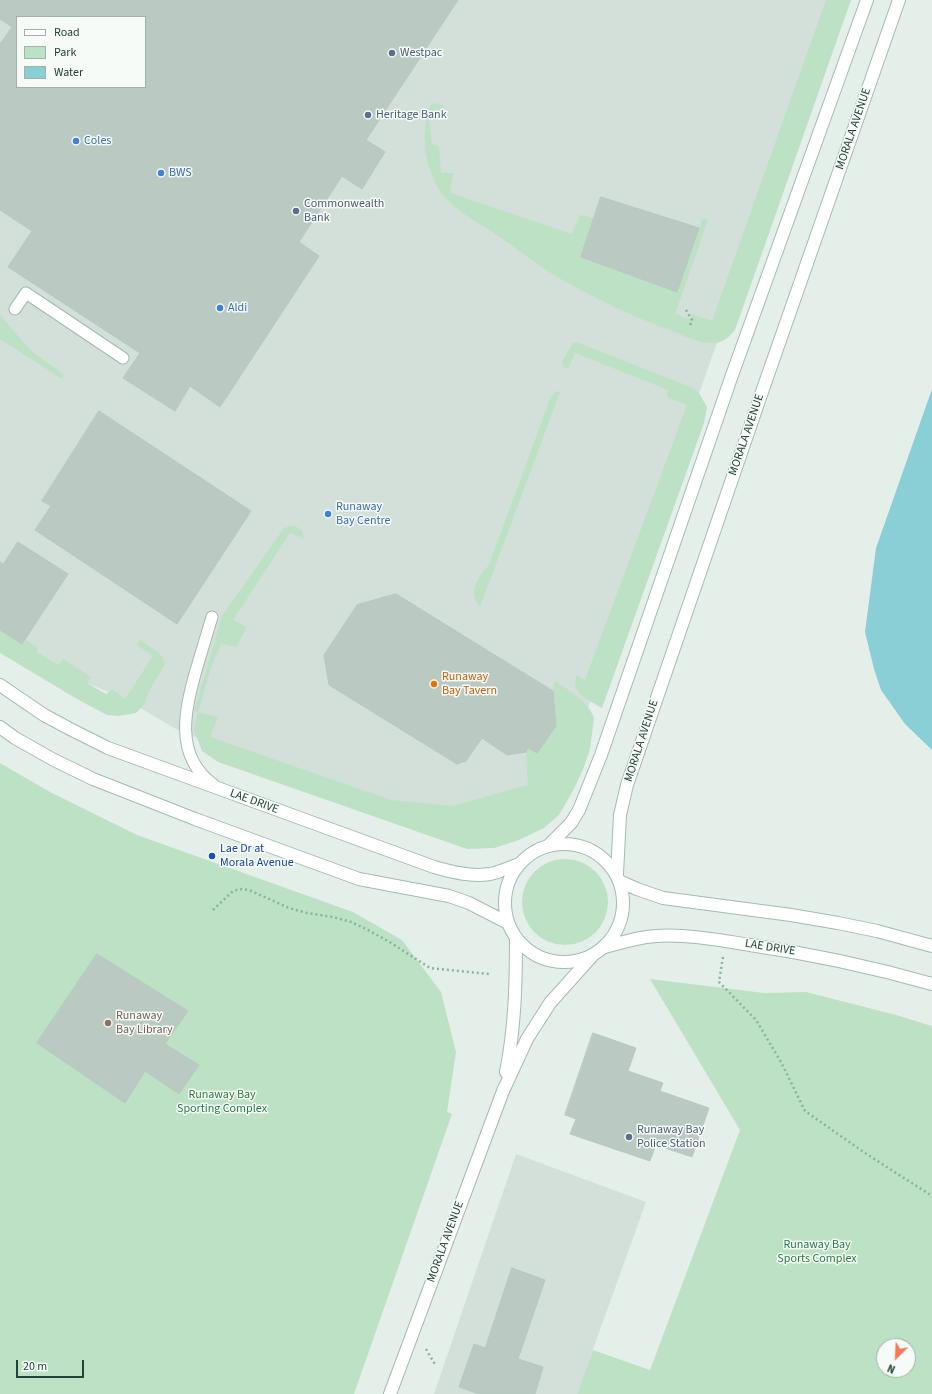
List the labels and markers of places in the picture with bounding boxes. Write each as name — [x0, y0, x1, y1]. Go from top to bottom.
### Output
place label: Westpac — [400, 46, 442, 60]
marker: Westpac — [387, 48, 397, 58]
place label: Heritage Bank — [376, 108, 447, 122]
marker: Heritage Bank — [363, 110, 373, 120]
place label: Coles — [84, 134, 111, 148]
marker: Coles — [71, 136, 81, 146]
place label: BWS — [169, 166, 192, 180]
marker: BWS — [156, 168, 166, 178]
place label: Commonwealth Bank — [304, 197, 384, 225]
marker: Commonwealth Bank — [291, 206, 301, 216]
place label: Aldi — [228, 301, 247, 315]
marker: Aldi — [215, 303, 225, 313]
place label: Runaway Bay Centre — [336, 500, 391, 528]
marker: Runaway Bay Centre — [323, 509, 333, 519]
place label: Runaway Bay Tavern — [442, 670, 497, 698]
marker: Runaway Bay Tavern — [429, 679, 439, 689]
place label: Lae Dr at Morala Avenue — [220, 842, 294, 870]
marker: Lae Dr at Morala Avenue — [207, 851, 217, 861]
place label: Runaway Bay Library — [116, 1009, 173, 1037]
marker: Runaway Bay Library — [103, 1018, 113, 1028]
place label: Runaway Bay Police Station — [637, 1123, 705, 1151]
marker: Runaway Bay Police Station — [624, 1132, 634, 1142]

